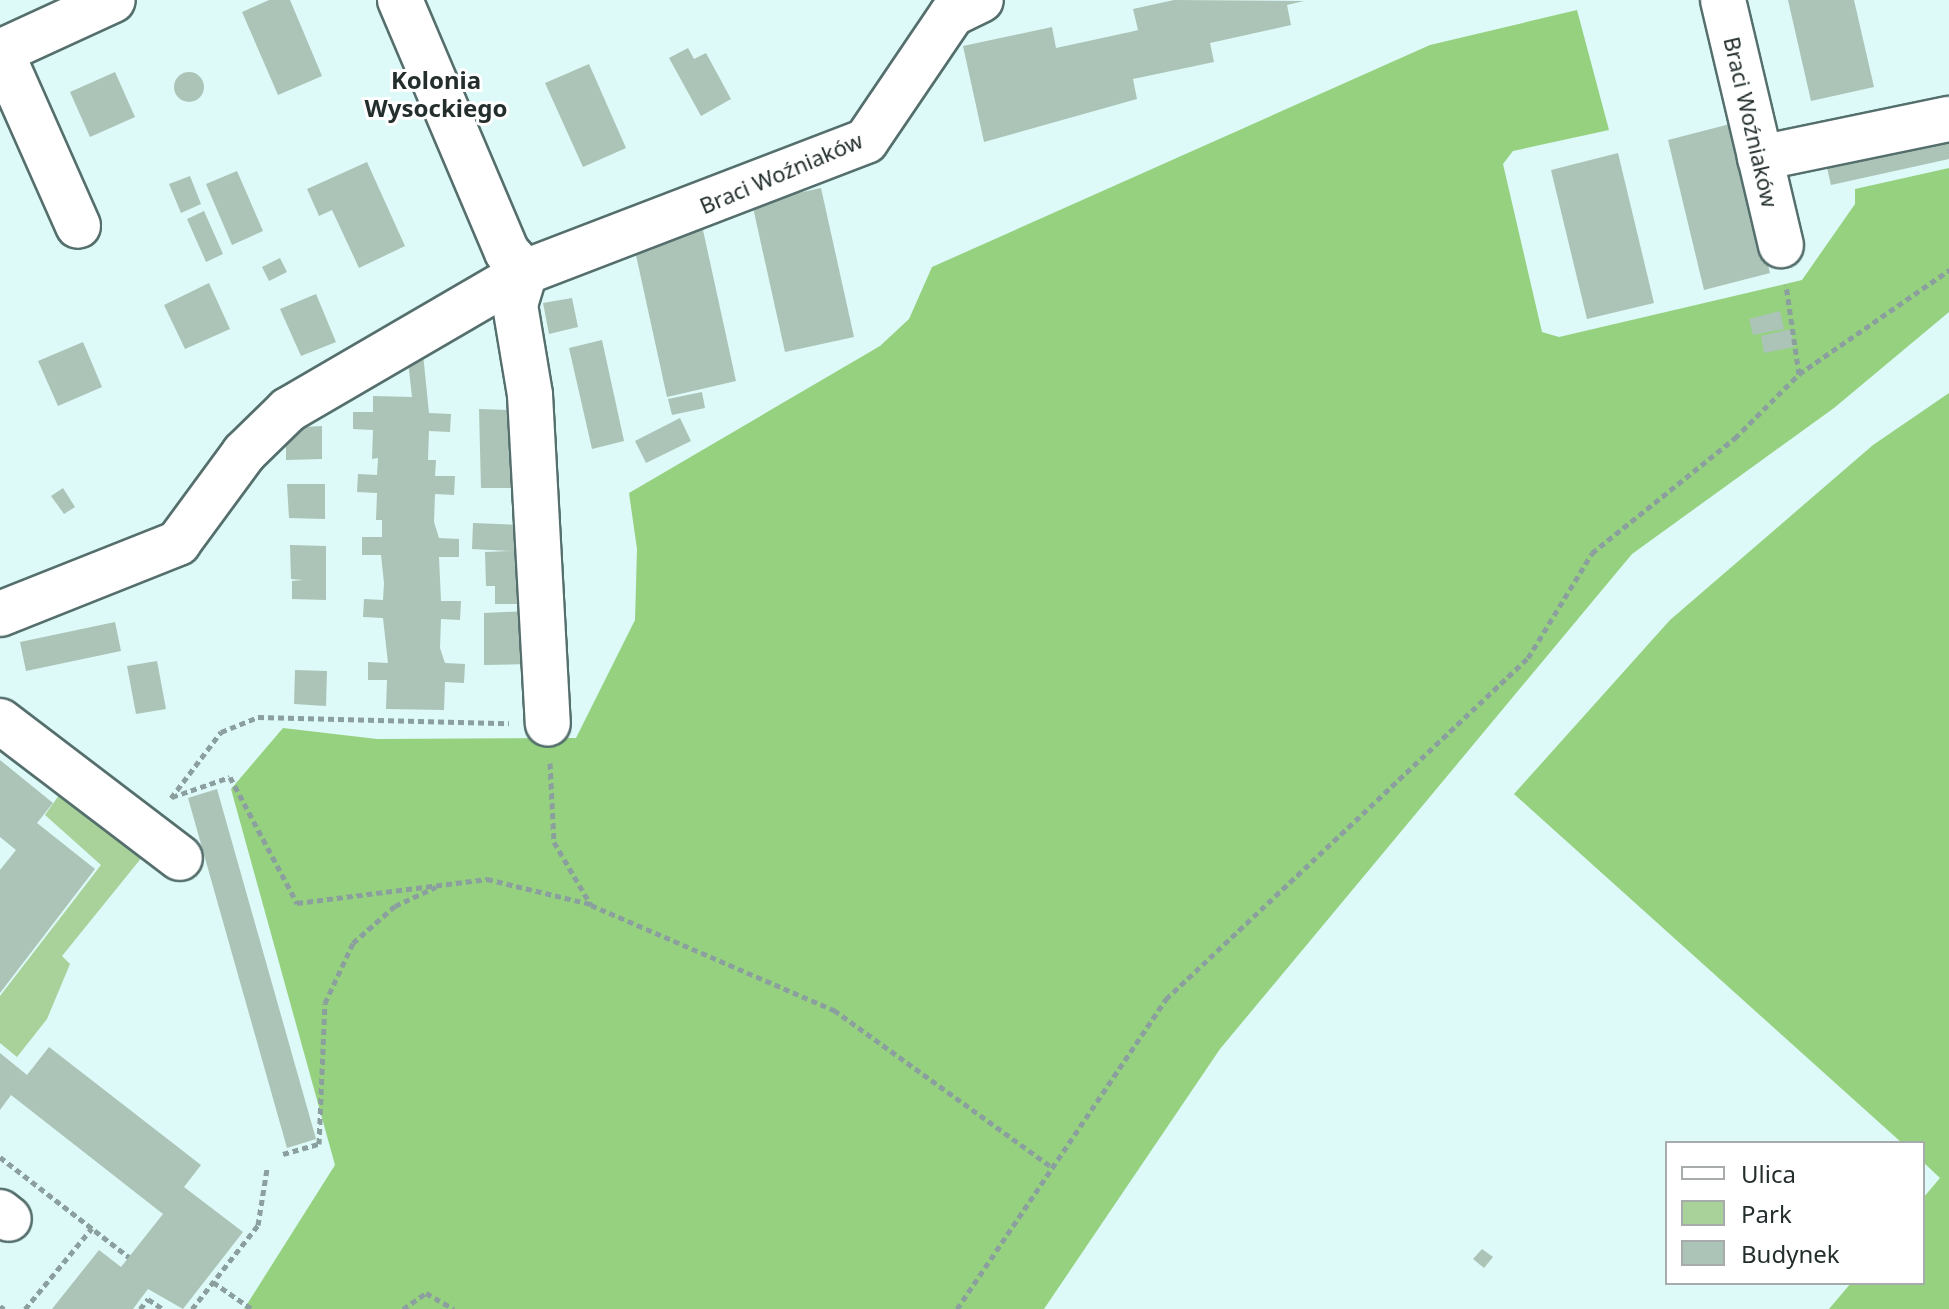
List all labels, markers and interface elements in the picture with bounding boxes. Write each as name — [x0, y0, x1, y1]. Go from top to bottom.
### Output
street label: Braci Woźniaków — [1719, 34, 1783, 210]
district label: Kolonia Wysockiego — [365, 66, 507, 122]
street label: Braci Woźniaków — [696, 127, 866, 219]
legend — [1665, 1141, 1925, 1285]
text: Ulica — [1741, 1157, 1796, 1190]
text: Park — [1741, 1197, 1792, 1230]
text: Budynek — [1741, 1237, 1840, 1270]

